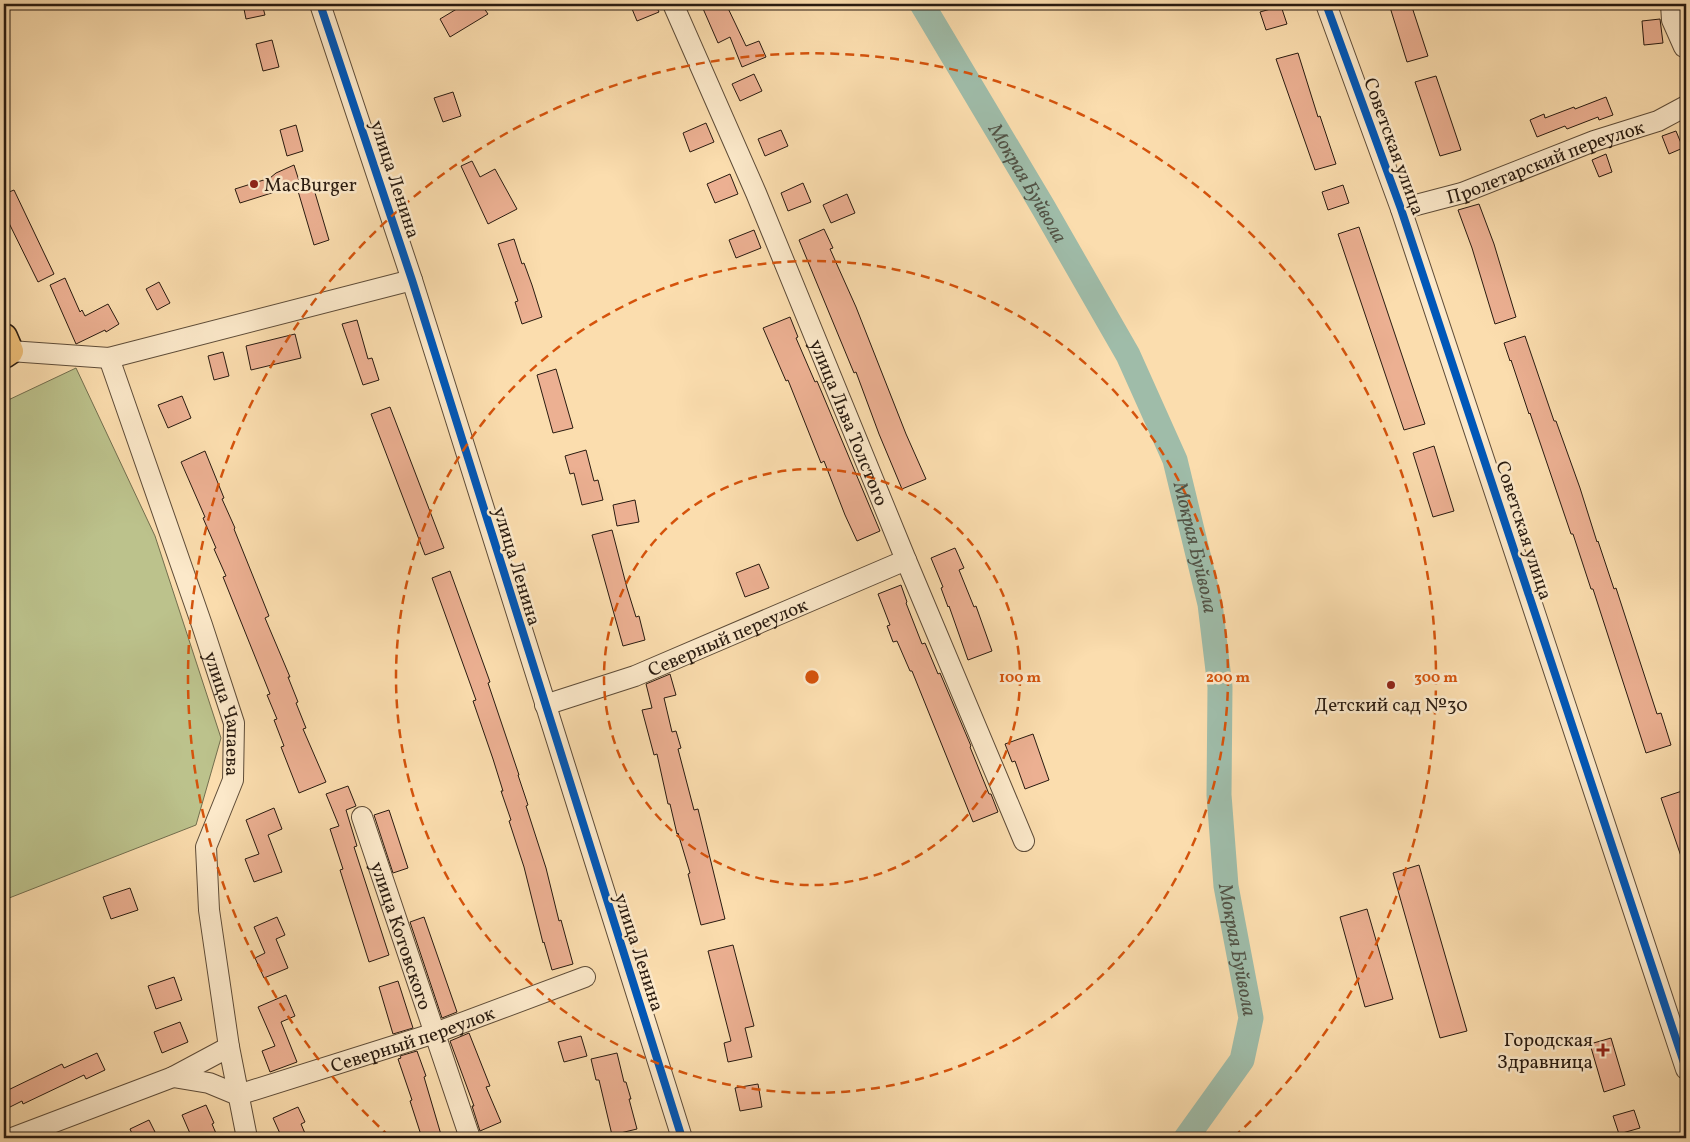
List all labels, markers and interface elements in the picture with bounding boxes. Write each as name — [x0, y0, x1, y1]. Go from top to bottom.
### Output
street label: Советская улица — [1356, 74, 1430, 219]
street label: Пролетарский переулок — [1444, 115, 1648, 212]
street label: улица Ленина — [363, 117, 425, 242]
water label: Мокрая Буйвола — [980, 118, 1073, 249]
place label: MacBurger — [264, 173, 357, 199]
marker: MacBurger — [248, 178, 260, 190]
street label: улица Льва Толстого — [802, 336, 894, 510]
street label: Советская улица — [1488, 458, 1558, 603]
water label: Мокрая Буйвола — [1165, 478, 1223, 615]
street label: улица Ленина — [486, 504, 546, 629]
street label: Северный переулок — [644, 593, 812, 684]
street label: улица Чапаева — [196, 648, 246, 776]
centre of rings — [803, 668, 821, 686]
text: 100 m — [999, 668, 1042, 689]
text: 200 m — [1206, 668, 1250, 689]
text: 300 m — [1414, 668, 1458, 689]
marker: Детский сад №30 — [1385, 679, 1397, 691]
place label: Детский сад №30 — [1314, 693, 1468, 719]
street label: улица Котовского — [363, 859, 437, 1014]
water label: Мокрая Буйвола — [1210, 880, 1262, 1019]
street label: улица Ленина — [607, 890, 669, 1015]
street label: Северный переулок — [328, 1001, 499, 1080]
place label: Городская Здравница — [1497, 1028, 1593, 1076]
marker: Городская Здравница — [1597, 1044, 1609, 1056]

